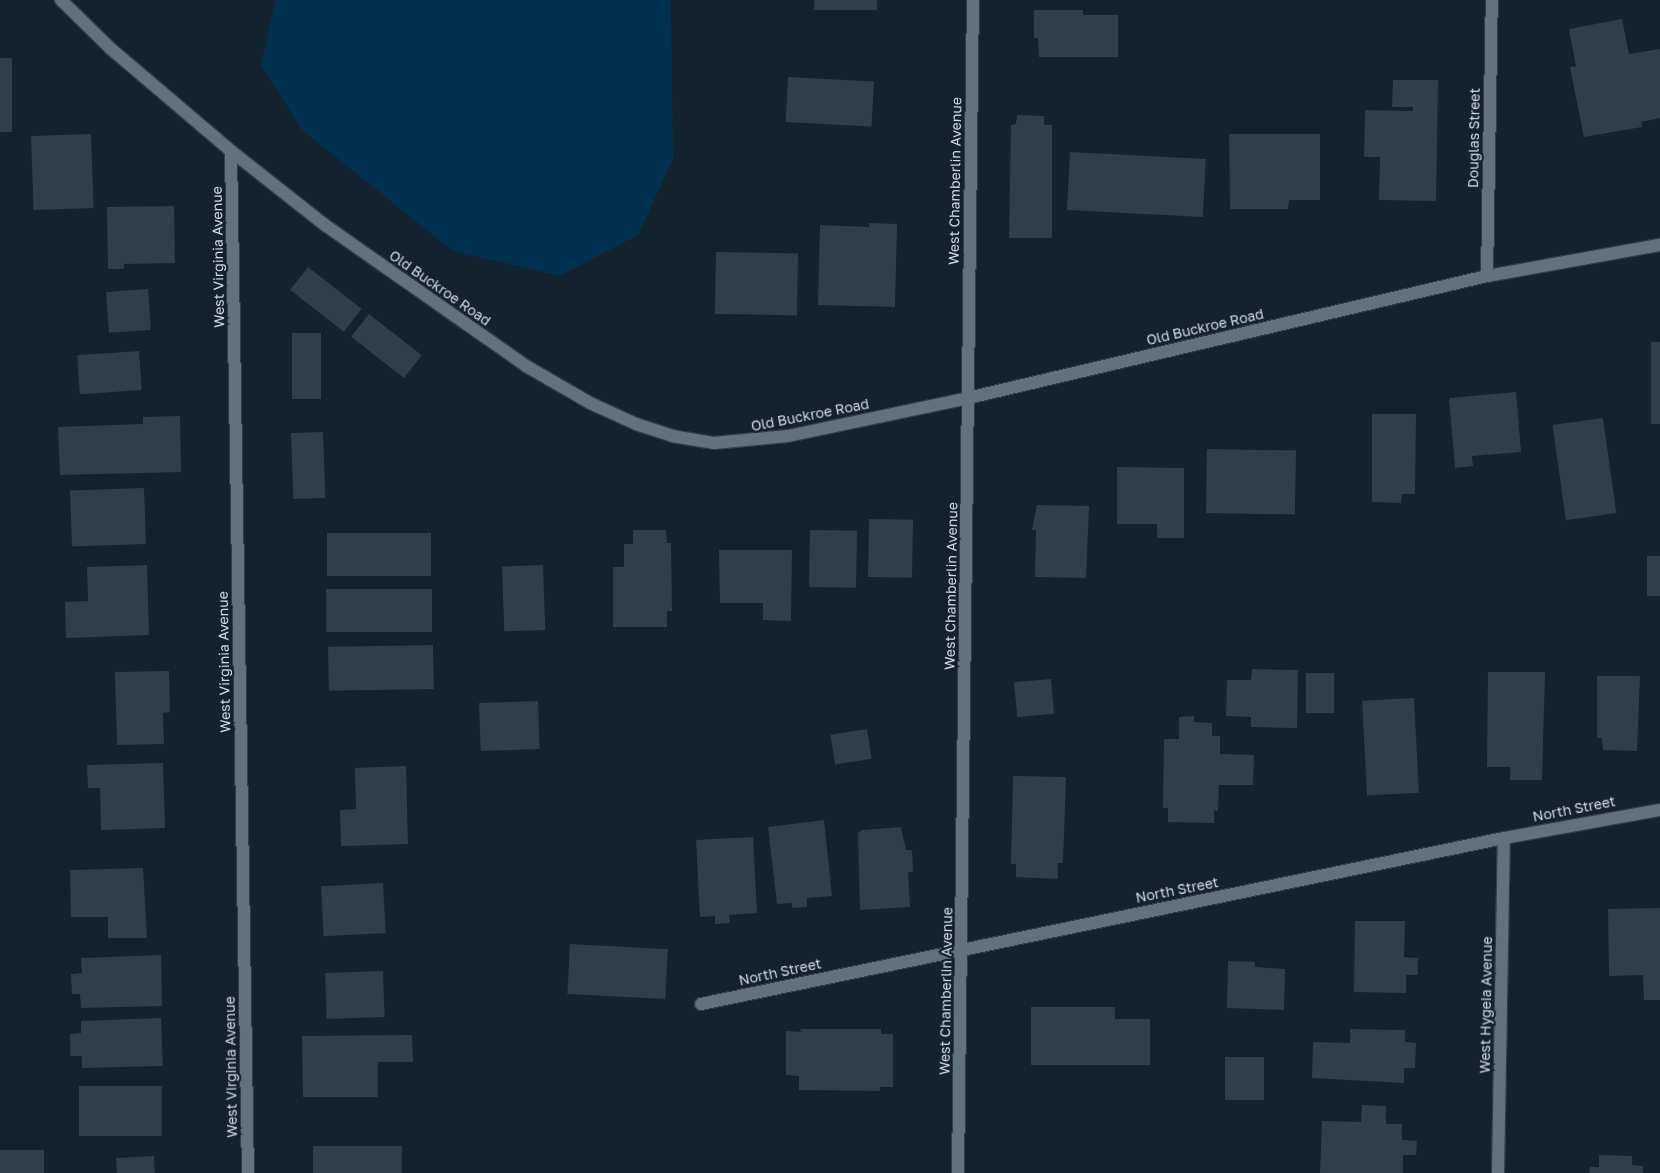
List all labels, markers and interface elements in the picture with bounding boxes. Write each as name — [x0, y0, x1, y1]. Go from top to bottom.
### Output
street label: Douglas Street — [1465, 88, 1483, 188]
street label: West Chamberlin Avenue — [945, 97, 965, 265]
street label: West Virginia Avenue — [208, 186, 228, 328]
street label: Old Buckroe Road — [386, 247, 494, 329]
street label: Old Buckroe Road — [1145, 305, 1265, 349]
street label: Old Buckroe Road — [750, 395, 870, 435]
street label: West Chamberlin Avenue — [941, 502, 961, 670]
street label: West Virginia Avenue — [214, 591, 234, 733]
street label: North Street — [1531, 793, 1617, 825]
street label: North Street — [1134, 874, 1220, 906]
street label: West Chamberlin Avenue — [936, 907, 956, 1075]
street label: West Hygeia Avenue — [1476, 936, 1496, 1074]
street label: North Street — [737, 955, 823, 989]
street label: West Virginia Avenue — [221, 996, 241, 1138]

